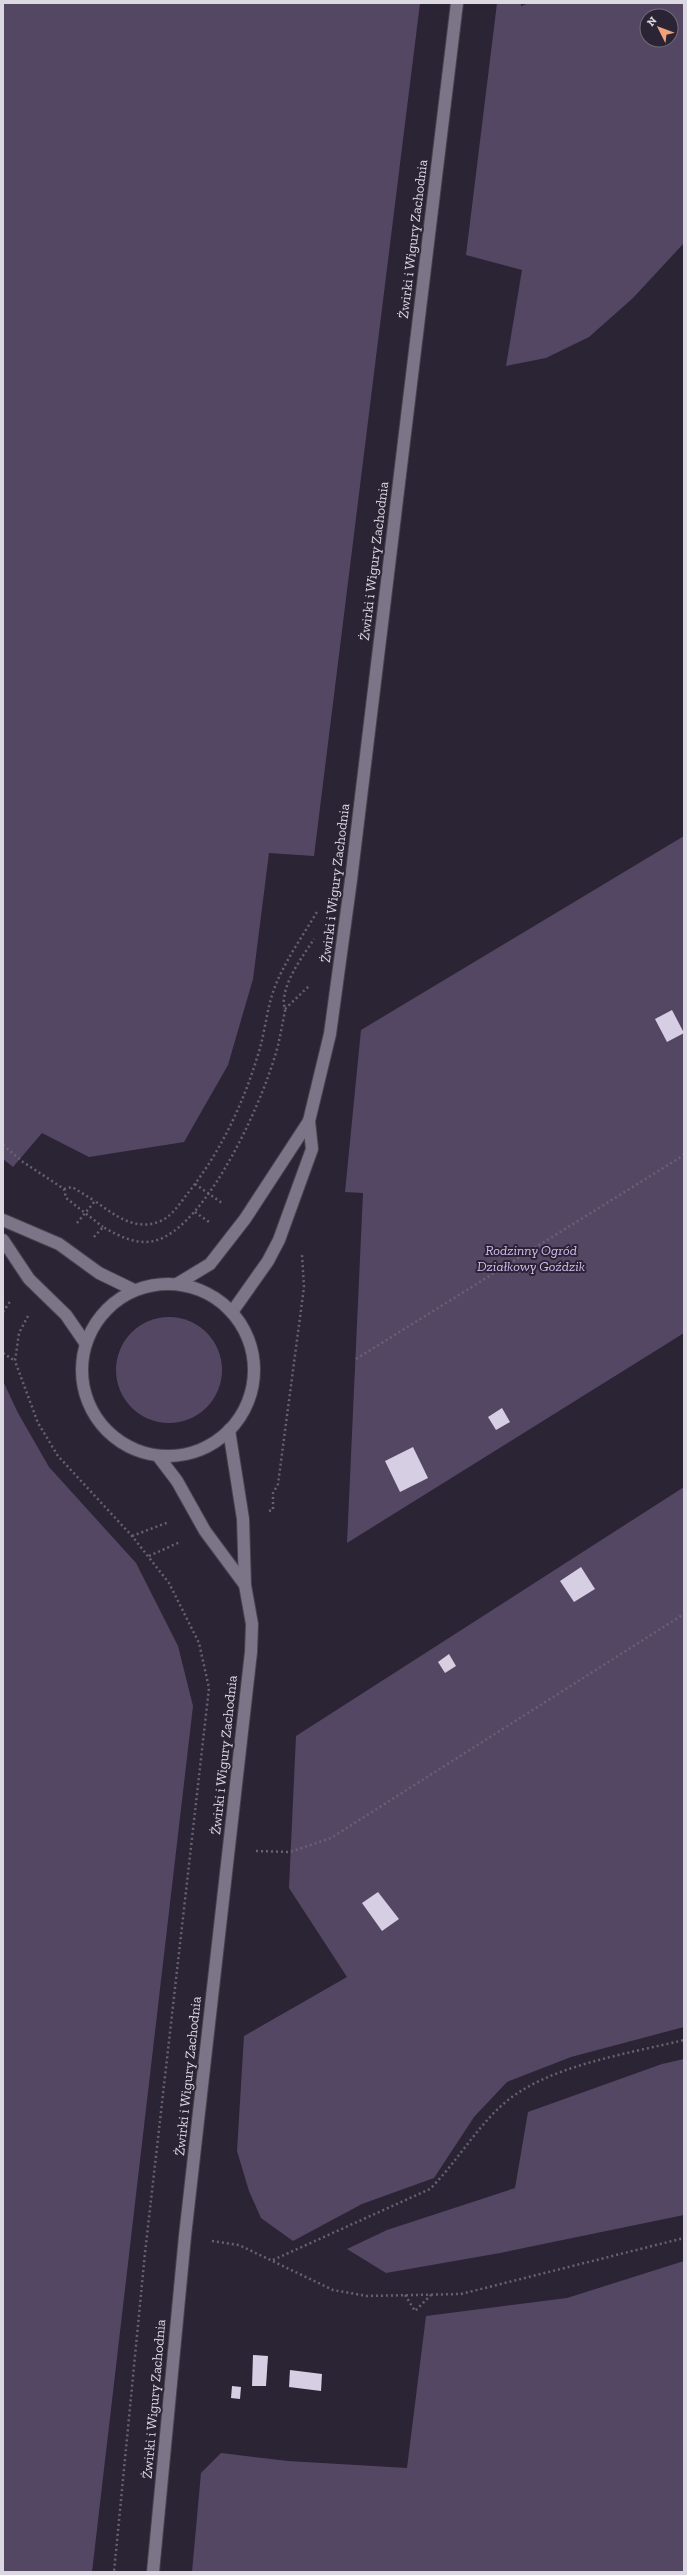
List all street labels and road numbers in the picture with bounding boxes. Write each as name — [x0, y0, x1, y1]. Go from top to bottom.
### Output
street label: Żwirki i Wigury Zachodnia — [395, 158, 431, 319]
street label: Żwirki i Wigury Zachodnia — [356, 480, 392, 641]
street label: Żwirki i Wigury Zachodnia — [317, 802, 353, 963]
street label: Żwirki i Wigury Zachodnia — [207, 1674, 241, 1835]
street label: Żwirki i Wigury Zachodnia — [171, 1995, 205, 2156]
street label: Żwirki i Wigury Zachodnia — [139, 2318, 169, 2479]

